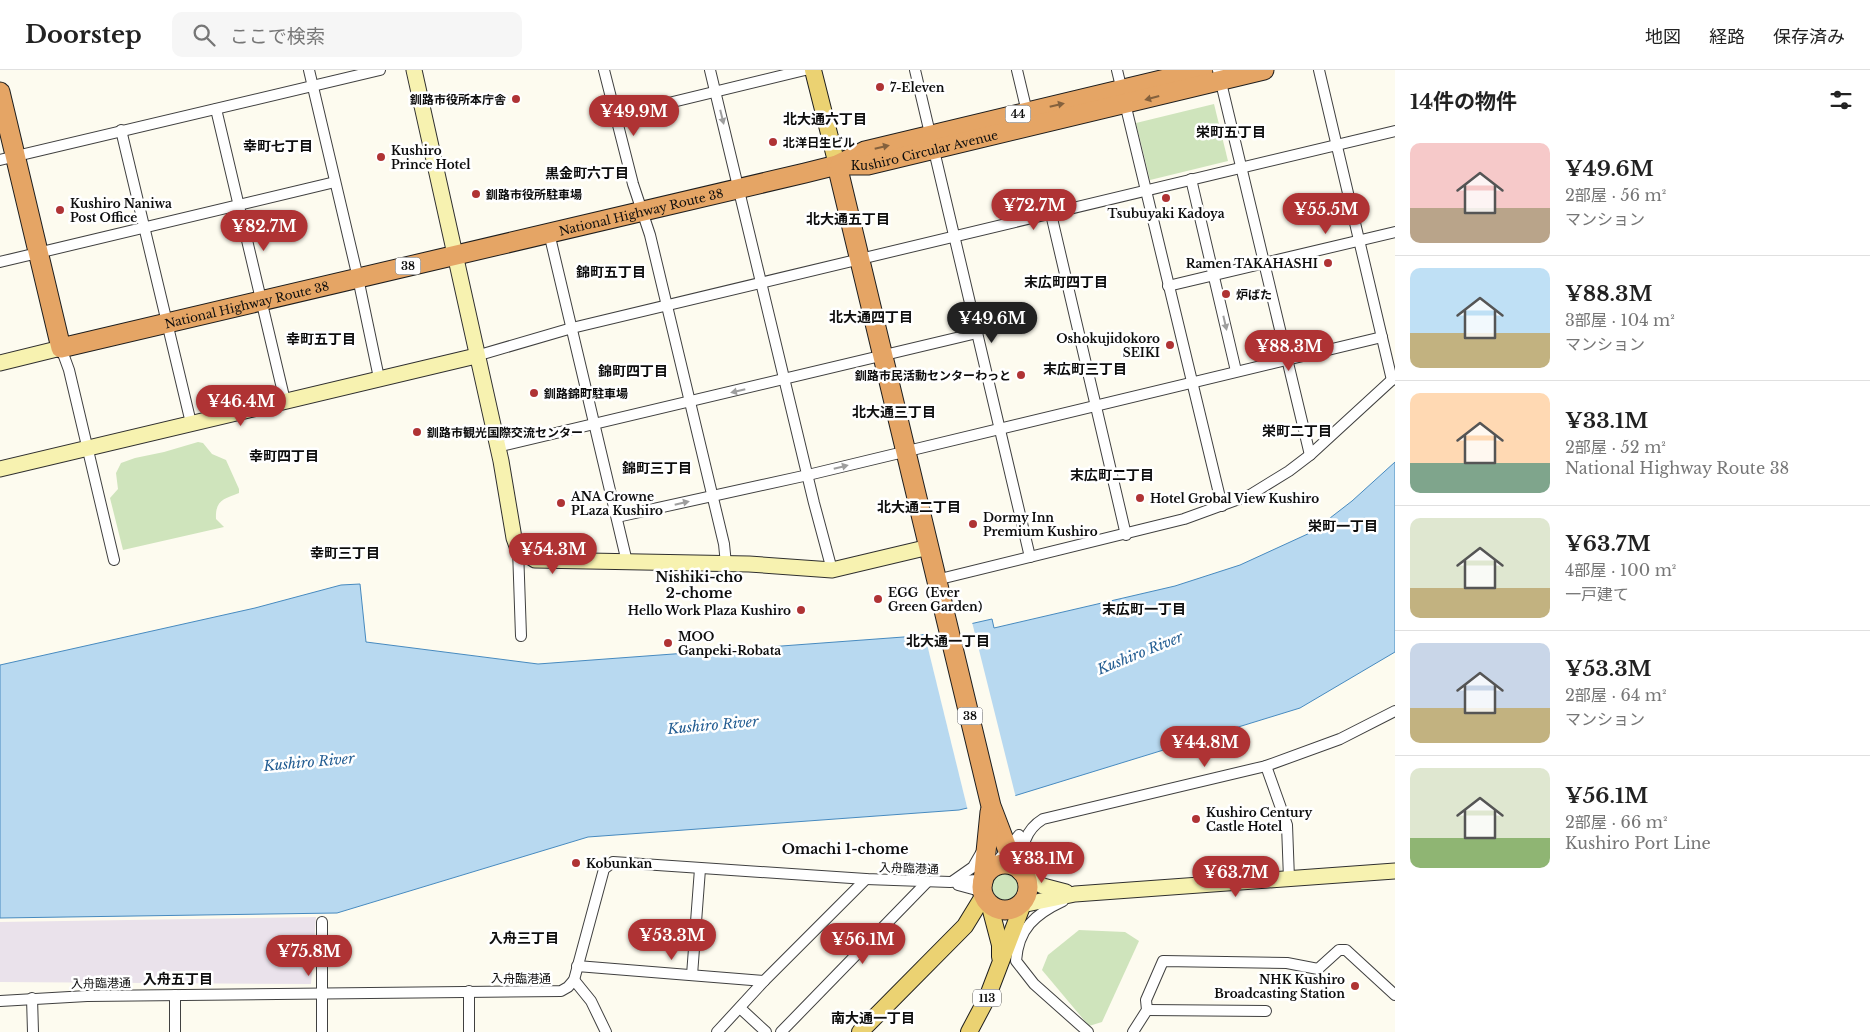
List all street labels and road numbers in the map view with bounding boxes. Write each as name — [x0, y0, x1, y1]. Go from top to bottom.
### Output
road number: 44 — [1006, 106, 1030, 122]
street label: Kushiro Circular Avenue — [851, 127, 999, 173]
street label: National Highway Route 38 — [557, 185, 725, 238]
road number: 38 — [396, 258, 420, 275]
street label: National Highway Route 38 — [163, 278, 330, 331]
road number: 38 — [958, 707, 982, 724]
street label: 入舟臨港通 — [879, 859, 939, 877]
street label: 入舟臨港通 — [491, 971, 551, 986]
street label: 入舟臨港通 — [71, 975, 131, 991]
road number: 113 — [973, 990, 1001, 1006]

